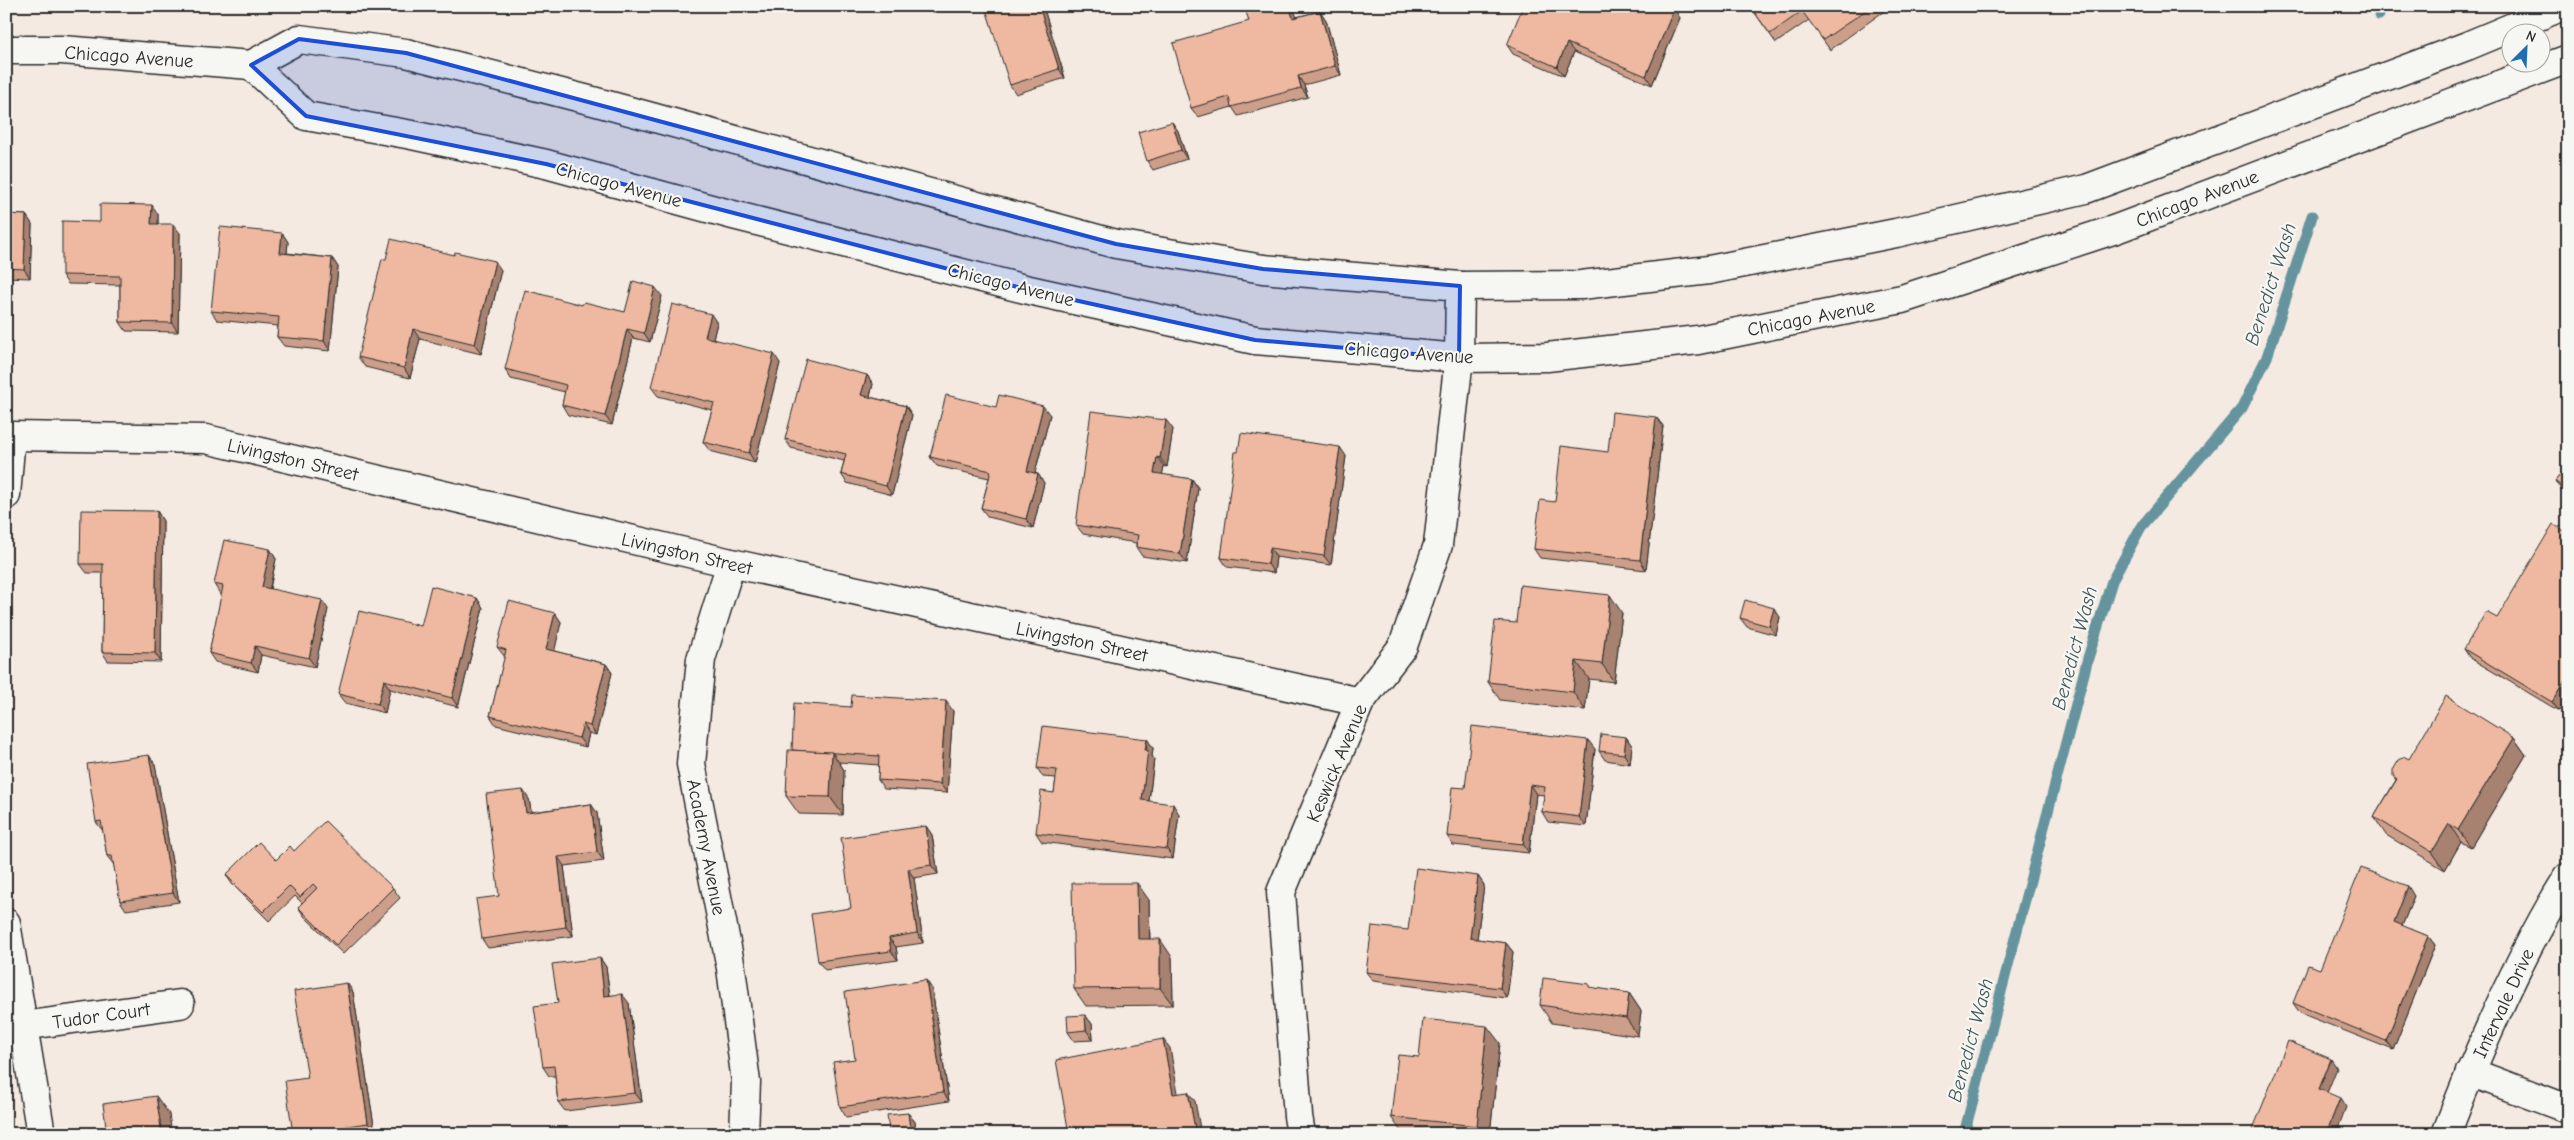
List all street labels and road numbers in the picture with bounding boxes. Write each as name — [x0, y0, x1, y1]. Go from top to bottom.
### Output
street label: Chicago Avenue — [64, 42, 194, 72]
street label: Chicago Avenue — [553, 158, 684, 212]
street label: Chicago Avenue — [2133, 165, 2262, 232]
street label: Chicago Avenue — [945, 259, 1076, 311]
street label: Chicago Avenue — [1746, 295, 1877, 341]
street label: Chicago Avenue — [1344, 338, 1474, 368]
street label: Livingston Street — [225, 434, 361, 486]
street label: Livingston Street — [619, 528, 755, 580]
street label: Livingston Street — [1014, 617, 1150, 667]
street label: Keswick Avenue — [1302, 701, 1372, 826]
street label: Academy Avenue — [682, 777, 730, 917]
street label: Intervale Drive — [2469, 945, 2539, 1062]
street label: Tudor Court — [51, 998, 152, 1034]

